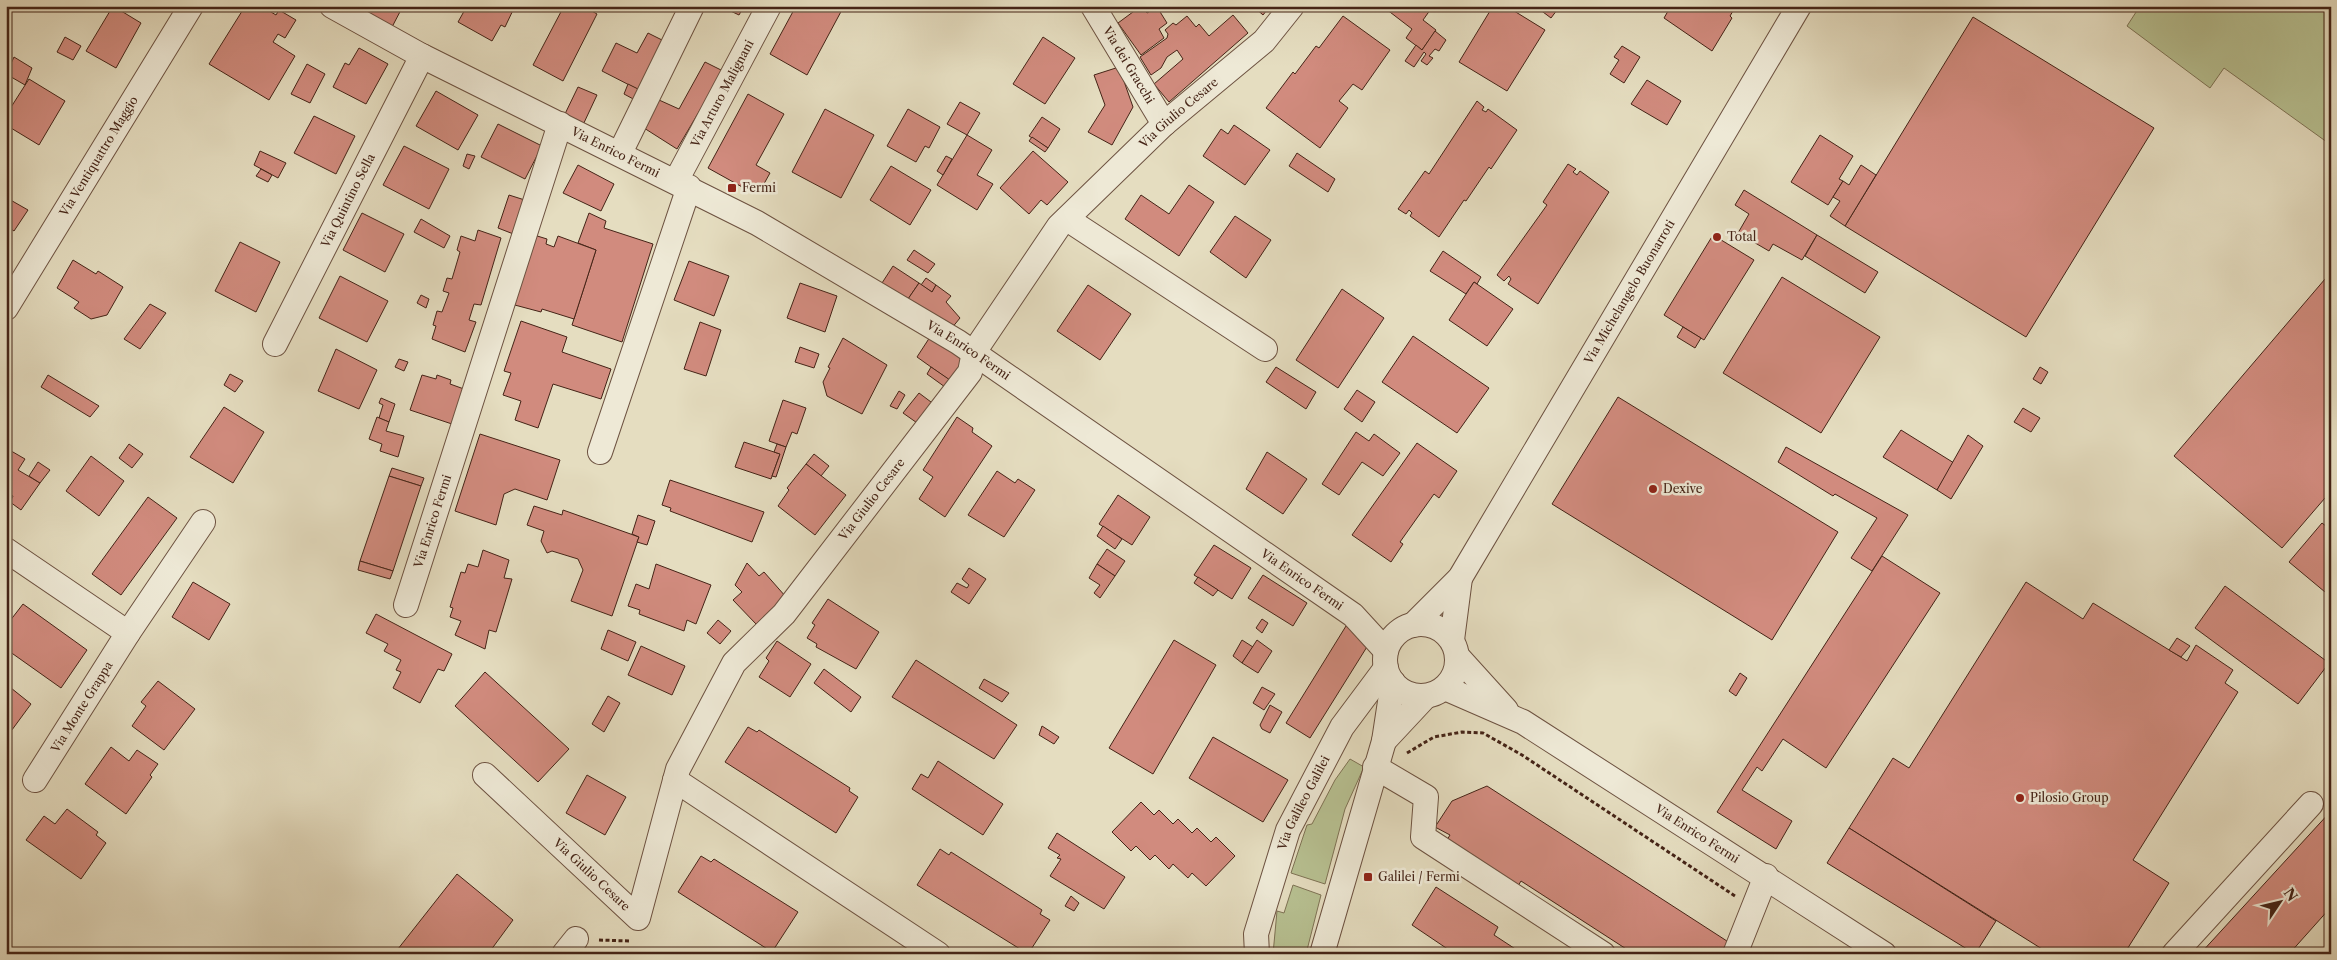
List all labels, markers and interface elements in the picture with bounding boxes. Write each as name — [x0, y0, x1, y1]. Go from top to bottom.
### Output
street label: Via dei Gracchi — [1100, 23, 1158, 106]
street label: Via Arturo Malignani — [687, 37, 757, 150]
street label: Via Giulio Cesare — [1135, 74, 1221, 152]
street label: Via Ventiquattro Maggio — [56, 93, 141, 220]
street label: Via Enrico Fermi — [568, 123, 663, 180]
street label: Via Quintino Sella — [317, 150, 378, 251]
place label: Fermi — [742, 180, 776, 195]
marker: Fermi — [726, 182, 738, 194]
street label: Via Michelangelo Buonarroti — [1580, 217, 1678, 367]
place label: Total — [1727, 229, 1757, 244]
marker: Total — [1711, 231, 1723, 243]
street label: Via Enrico Fermi — [923, 317, 1014, 383]
street label: Via Giulio Cesare — [835, 455, 908, 544]
street label: Via Enrico Fermi — [410, 472, 454, 570]
place label: Dexive — [1663, 481, 1703, 496]
marker: Dexive — [1647, 483, 1659, 495]
street label: Via Enrico Fermi — [1257, 545, 1347, 613]
street label: Via Monte Grappa — [47, 658, 116, 756]
street label: Via Galileo Galilei — [1274, 753, 1333, 852]
place label: Pilosio Group — [2030, 790, 2109, 805]
marker: Pilosio Group — [2014, 792, 2026, 804]
street label: Via Enrico Fermi — [1652, 800, 1742, 866]
street label: Via Giulio Cesare — [550, 834, 634, 914]
place label: Galilei / Fermi — [1378, 869, 1460, 884]
marker: Galilei / Fermi — [1362, 871, 1374, 883]
north arrow — [2254, 878, 2304, 928]
text: N — [2280, 884, 2302, 905]

